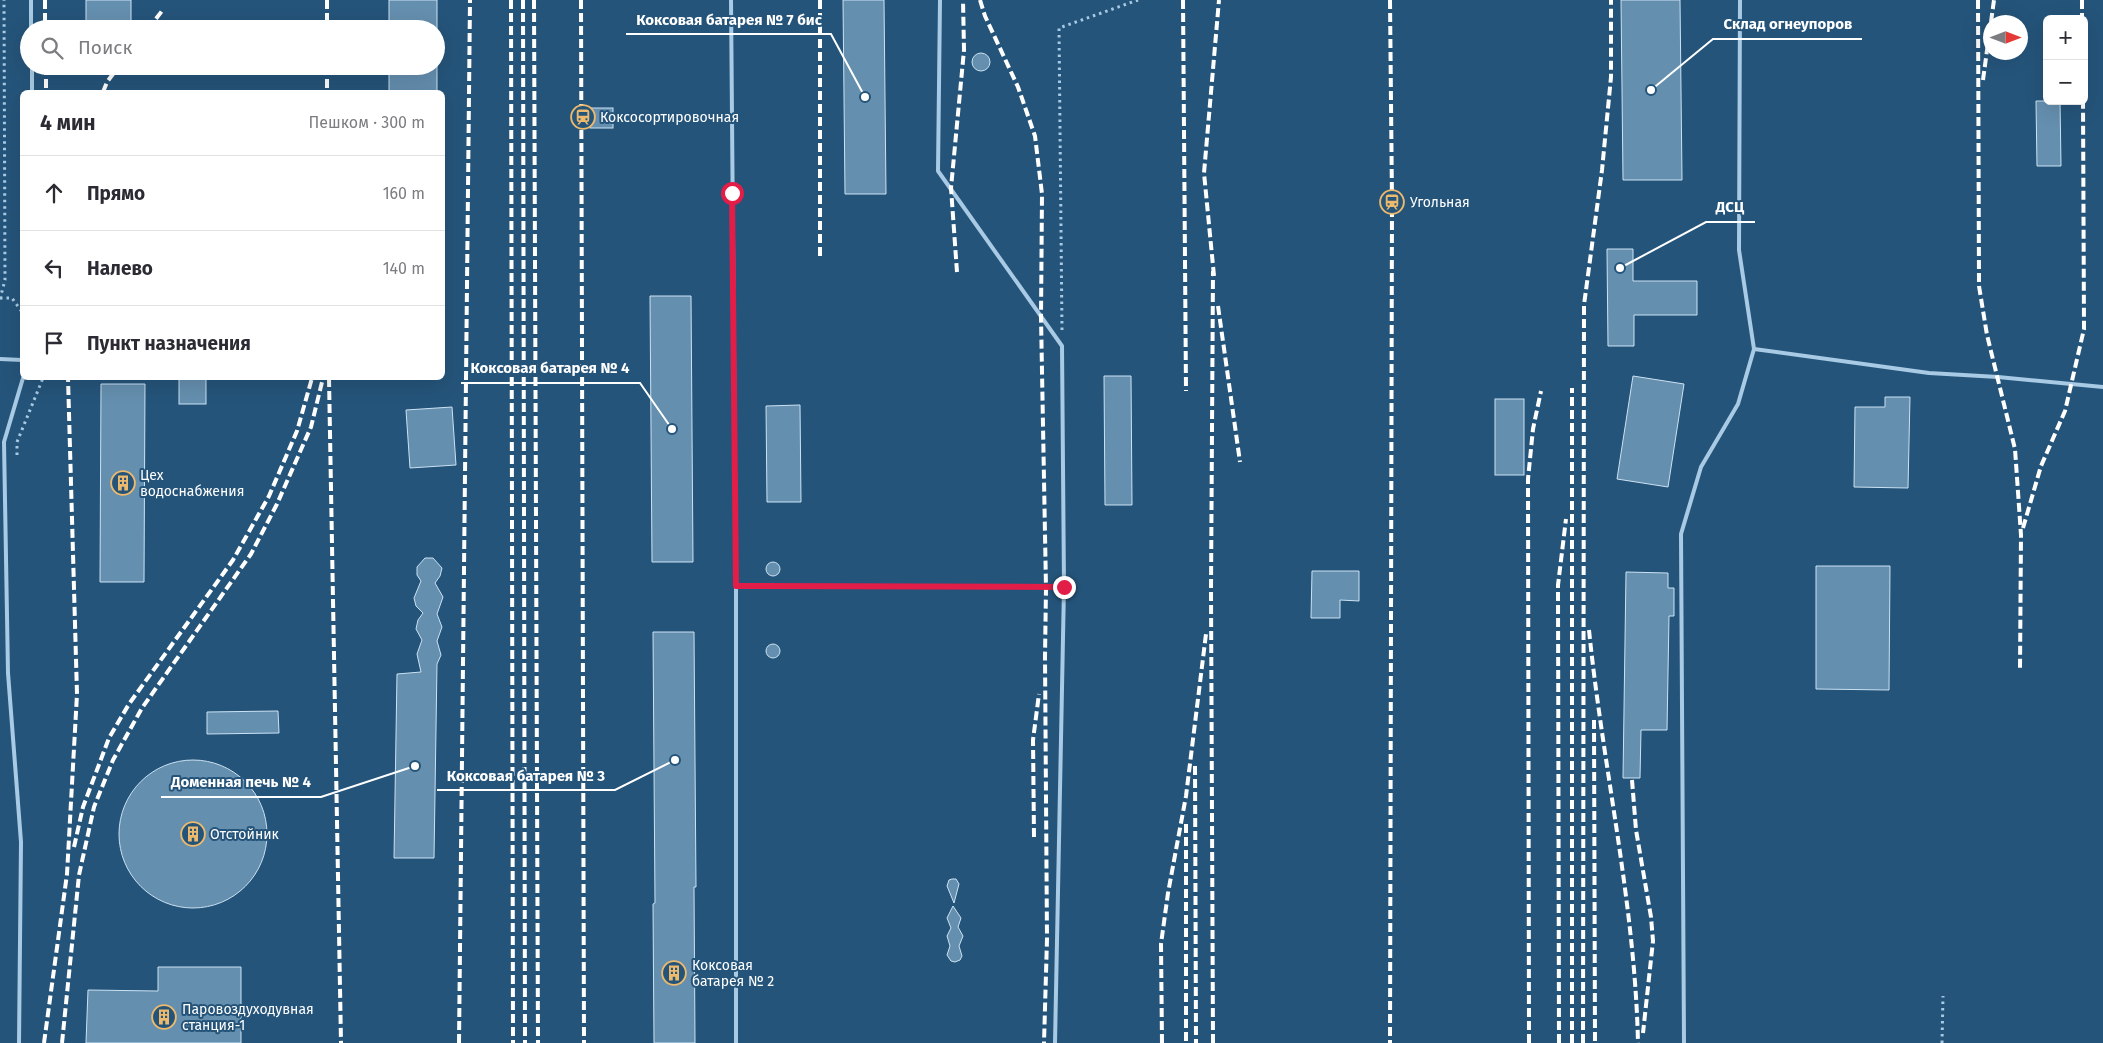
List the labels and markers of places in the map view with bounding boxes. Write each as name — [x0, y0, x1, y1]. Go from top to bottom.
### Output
callout: Коксовая батарея № 7 бис — [626, 4, 831, 34]
callout: Склад огнеупоров — [1713, 9, 1862, 39]
station icon: Коксосортировочная — [570, 104, 596, 130]
place label: Коксосортировочная — [600, 109, 739, 126]
station icon: Угольная — [1379, 189, 1405, 215]
callout: ДСЦ — [1706, 192, 1755, 222]
place label: Угольная — [1410, 194, 1470, 211]
callout: Коксовая батарея № 4 — [461, 353, 640, 383]
place label: Цех водоснабжения — [140, 467, 244, 500]
building icon: Цех водоснабжения — [110, 470, 136, 496]
callout: Коксовая батарея № 3 — [437, 760, 615, 790]
callout: Доменная печь № 4 — [161, 767, 321, 797]
building icon: Отстойник — [180, 821, 206, 847]
place label: Отстойник — [210, 826, 280, 843]
place label: Коксовая батарея № 2 — [692, 957, 774, 990]
building icon: Коксовая батарея № 2 — [661, 960, 687, 986]
place label: Паровоздуходувная станция-1 — [182, 1001, 314, 1034]
building icon: Паровоздуходувная станция-1 — [151, 1004, 177, 1030]

